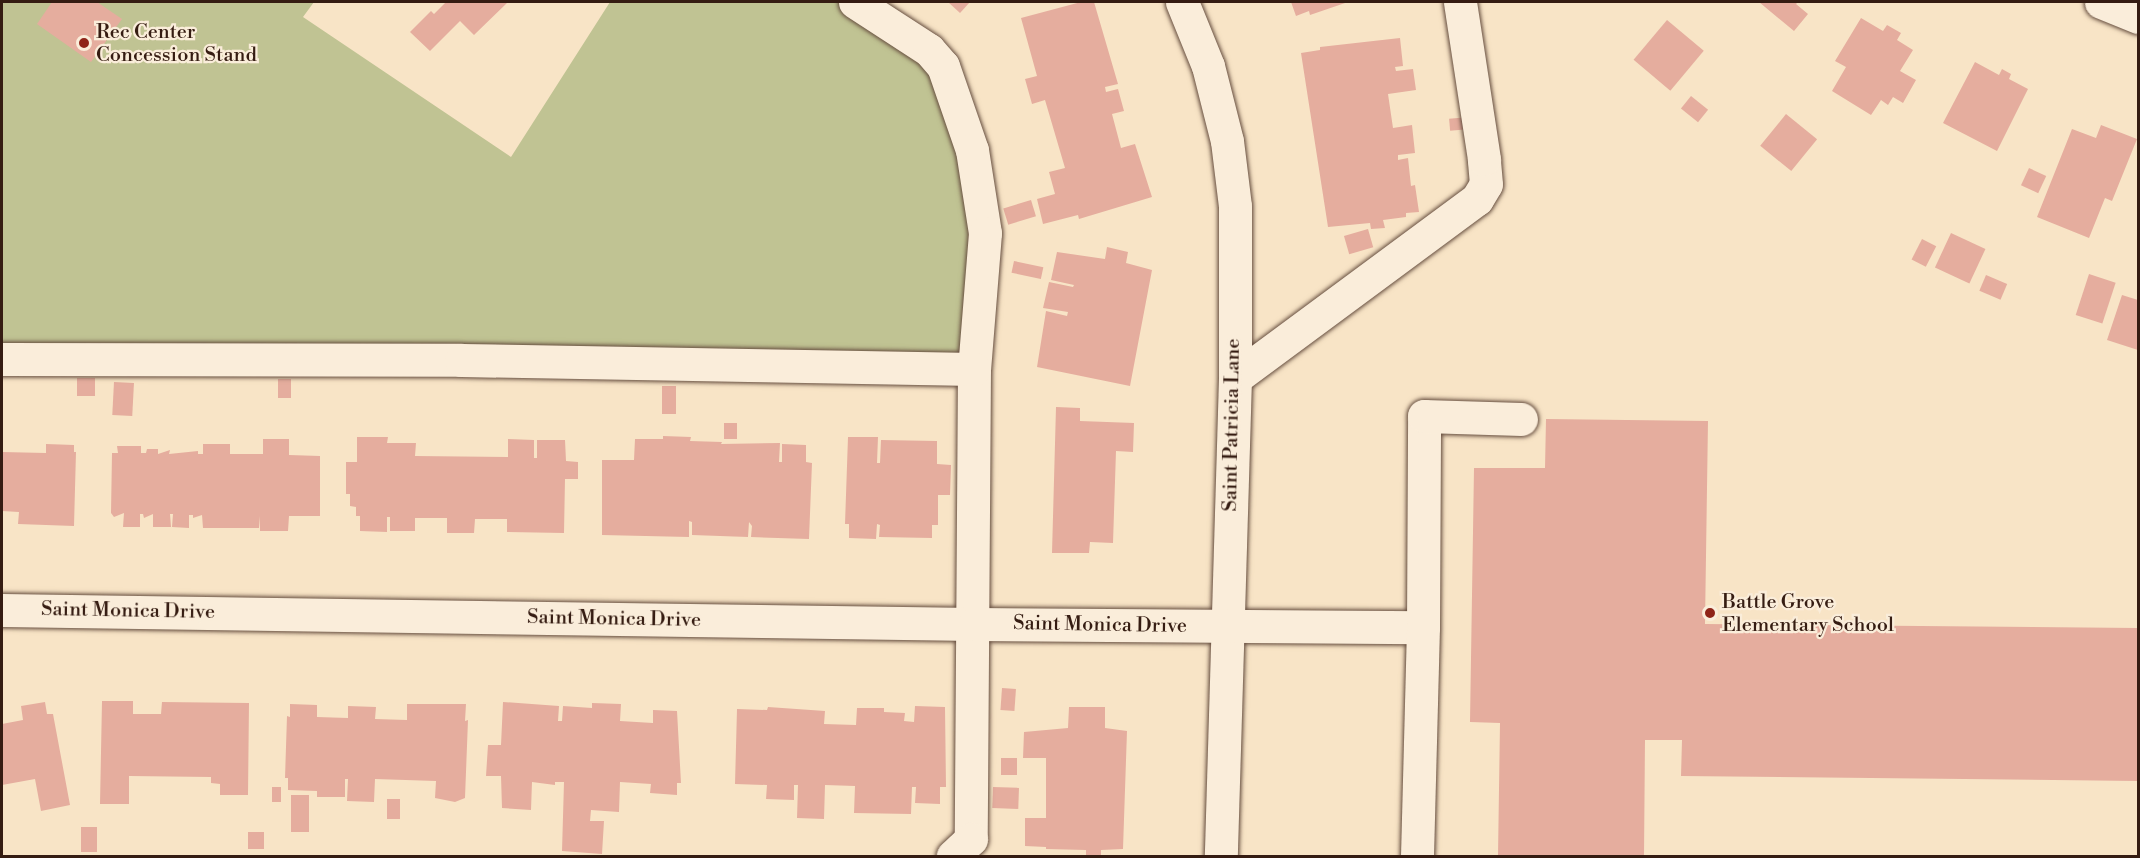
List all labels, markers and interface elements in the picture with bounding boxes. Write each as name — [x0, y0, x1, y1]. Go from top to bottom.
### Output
place label: Rec Center Concession Stand — [96, 20, 257, 67]
marker: Rec Center Concession Stand — [77, 36, 91, 50]
street label: Saint Patricia Lane — [1218, 338, 1246, 512]
place label: Battle Grove Elementary School — [1722, 590, 1894, 637]
street label: Saint Monica Drive — [41, 597, 215, 625]
street label: Saint Monica Drive — [527, 605, 701, 633]
marker: Battle Grove Elementary School — [1703, 606, 1717, 620]
street label: Saint Monica Drive — [1013, 611, 1187, 639]

